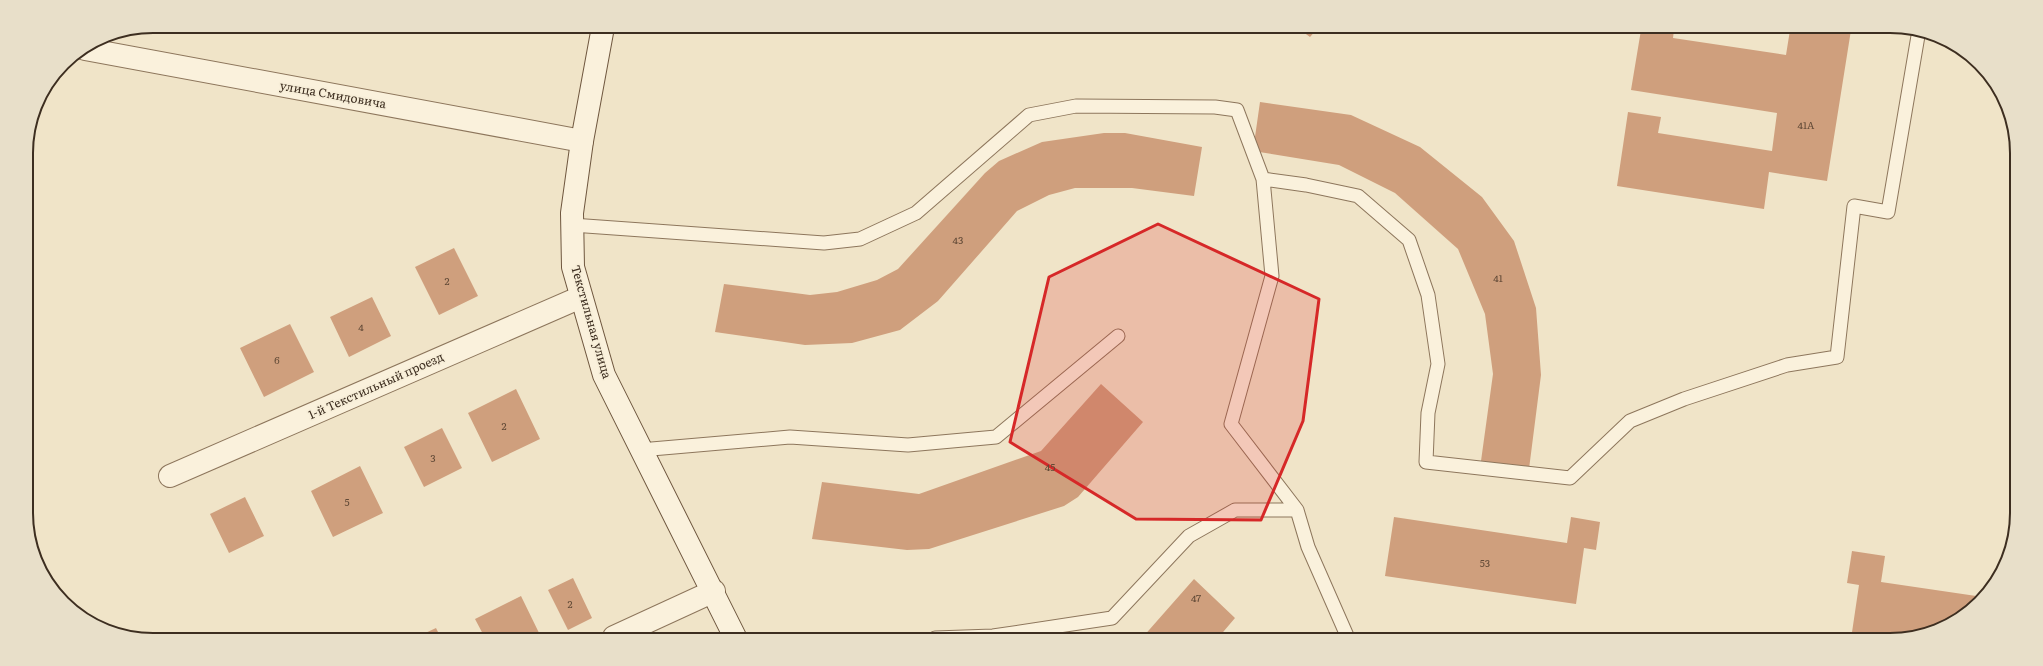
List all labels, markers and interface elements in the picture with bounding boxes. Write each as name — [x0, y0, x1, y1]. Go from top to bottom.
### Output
street label: улица Смидовича — [278, 76, 388, 112]
house number: 41А — [1798, 117, 1815, 132]
house number: 43 — [953, 232, 963, 247]
street label: Текстильная улица — [567, 263, 617, 381]
house number: 41 — [1493, 270, 1503, 285]
house number: 2 — [444, 273, 450, 288]
house number: 4 — [358, 319, 364, 334]
street label: 1-й Текстильный проезд — [305, 347, 446, 423]
house number: 6 — [274, 352, 280, 367]
house number: 2 — [501, 418, 507, 433]
house number: 3 — [430, 450, 436, 465]
house number: 45 — [1045, 459, 1055, 474]
house number: 5 — [344, 494, 350, 509]
house number: 53 — [1480, 555, 1490, 570]
house number: 47 — [1191, 590, 1201, 605]
house number: 2 — [567, 596, 573, 611]

